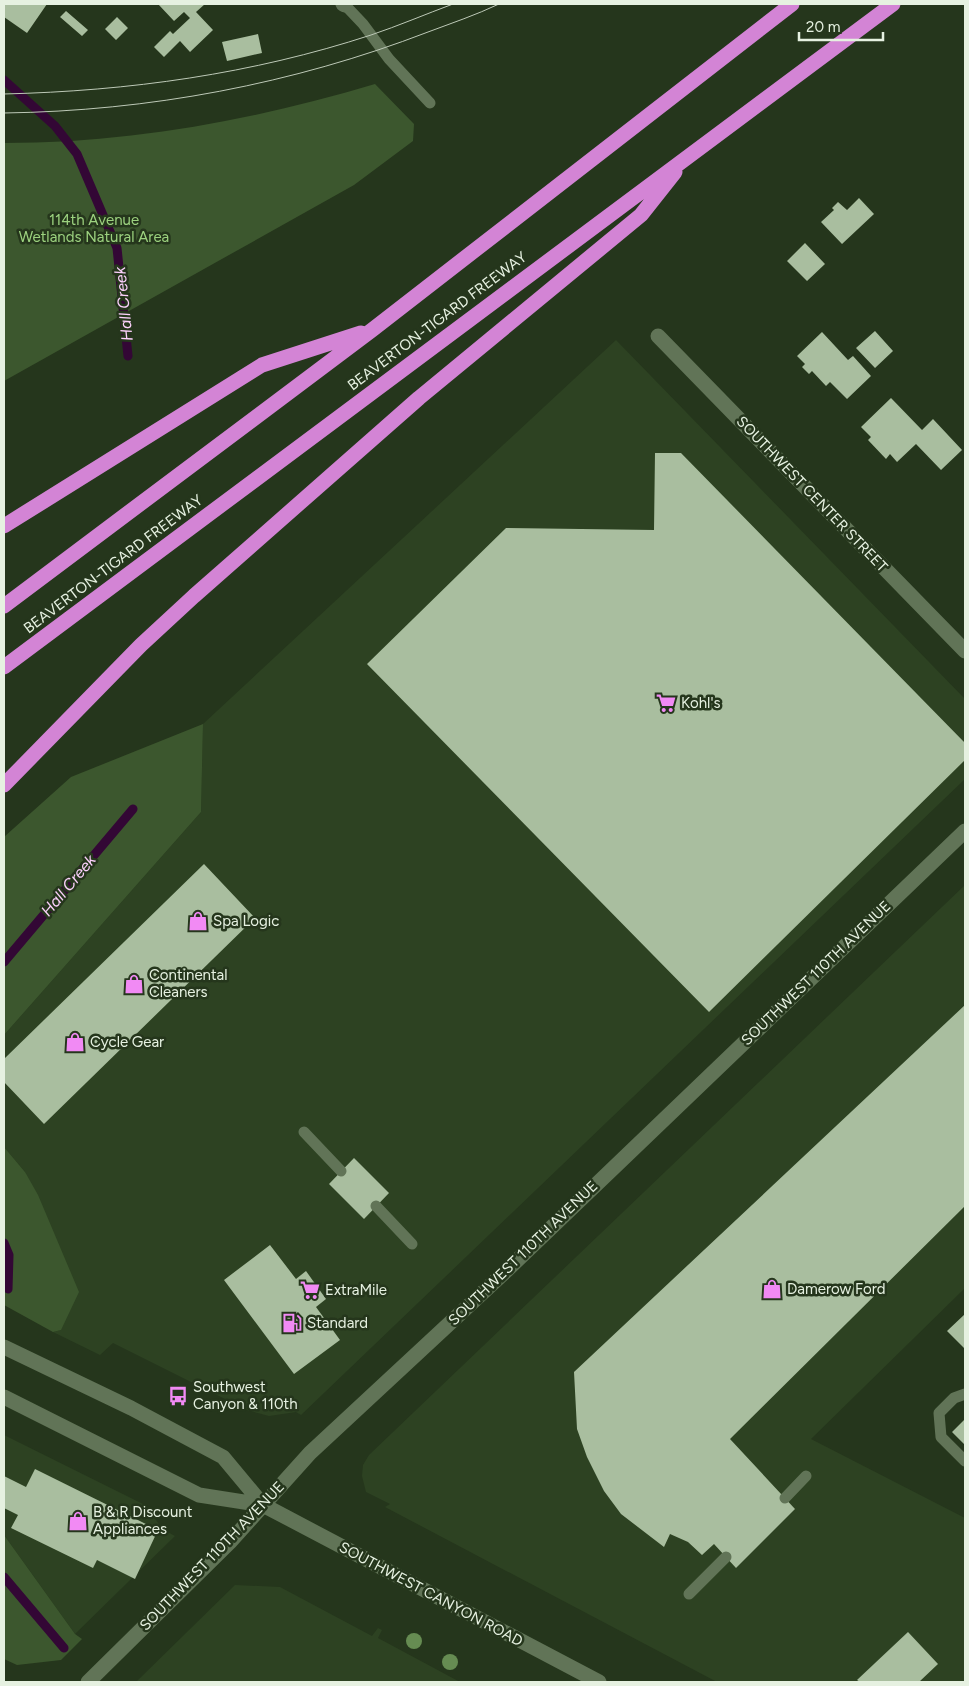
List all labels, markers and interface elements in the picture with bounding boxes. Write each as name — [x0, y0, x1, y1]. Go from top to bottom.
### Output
scale bar — [799, 10, 883, 42]
text: 20 m — [806, 18, 840, 36]
park label: 114th Avenue Wetlands Natural Area — [19, 211, 169, 246]
street label: BEAVERTON-TIGARD FREEWAY — [344, 248, 530, 394]
water label: Hall Creek — [110, 265, 137, 342]
street label: SOUTHWEST CENTER STREET — [733, 412, 892, 576]
street label: BEAVERTON-TIGARD FREEWAY — [20, 491, 206, 637]
supermarket icon: Kohl's — [655, 692, 677, 714]
place label: Kohl's — [681, 694, 720, 712]
water label: Hall Creek — [37, 850, 100, 920]
street label: SOUTHWEST 110TH AVENUE — [738, 897, 894, 1049]
shop icon: Spa Logic — [187, 910, 209, 932]
place label: Spa Logic — [213, 912, 279, 930]
place label: Continental Cleaners — [149, 966, 228, 1001]
shop icon: Continental Cleaners — [123, 973, 145, 995]
shop icon: Cycle Gear — [64, 1031, 86, 1053]
place label: Cycle Gear — [90, 1033, 164, 1051]
street label: SOUTHWEST 110TH AVENUE — [445, 1177, 601, 1329]
shop icon: Damerow Ford — [761, 1278, 783, 1300]
supermarket icon: ExtraMile — [299, 1279, 321, 1301]
place label: Damerow Ford — [787, 1280, 886, 1298]
place label: ExtraMile — [325, 1281, 387, 1299]
fuel station icon: Standard — [281, 1312, 303, 1334]
place label: Standard — [307, 1314, 368, 1332]
place label: Southwest Canyon & 110th — [193, 1378, 298, 1413]
bus stop icon: Southwest Canyon & 110th — [167, 1385, 189, 1407]
street label: SOUTHWEST 110TH AVENUE — [136, 1478, 288, 1634]
place label: B & R Discount Appliances — [93, 1503, 193, 1538]
shop icon: B & R Discount Appliances — [67, 1510, 89, 1532]
street label: SOUTHWEST CANYON ROAD — [336, 1538, 526, 1650]

